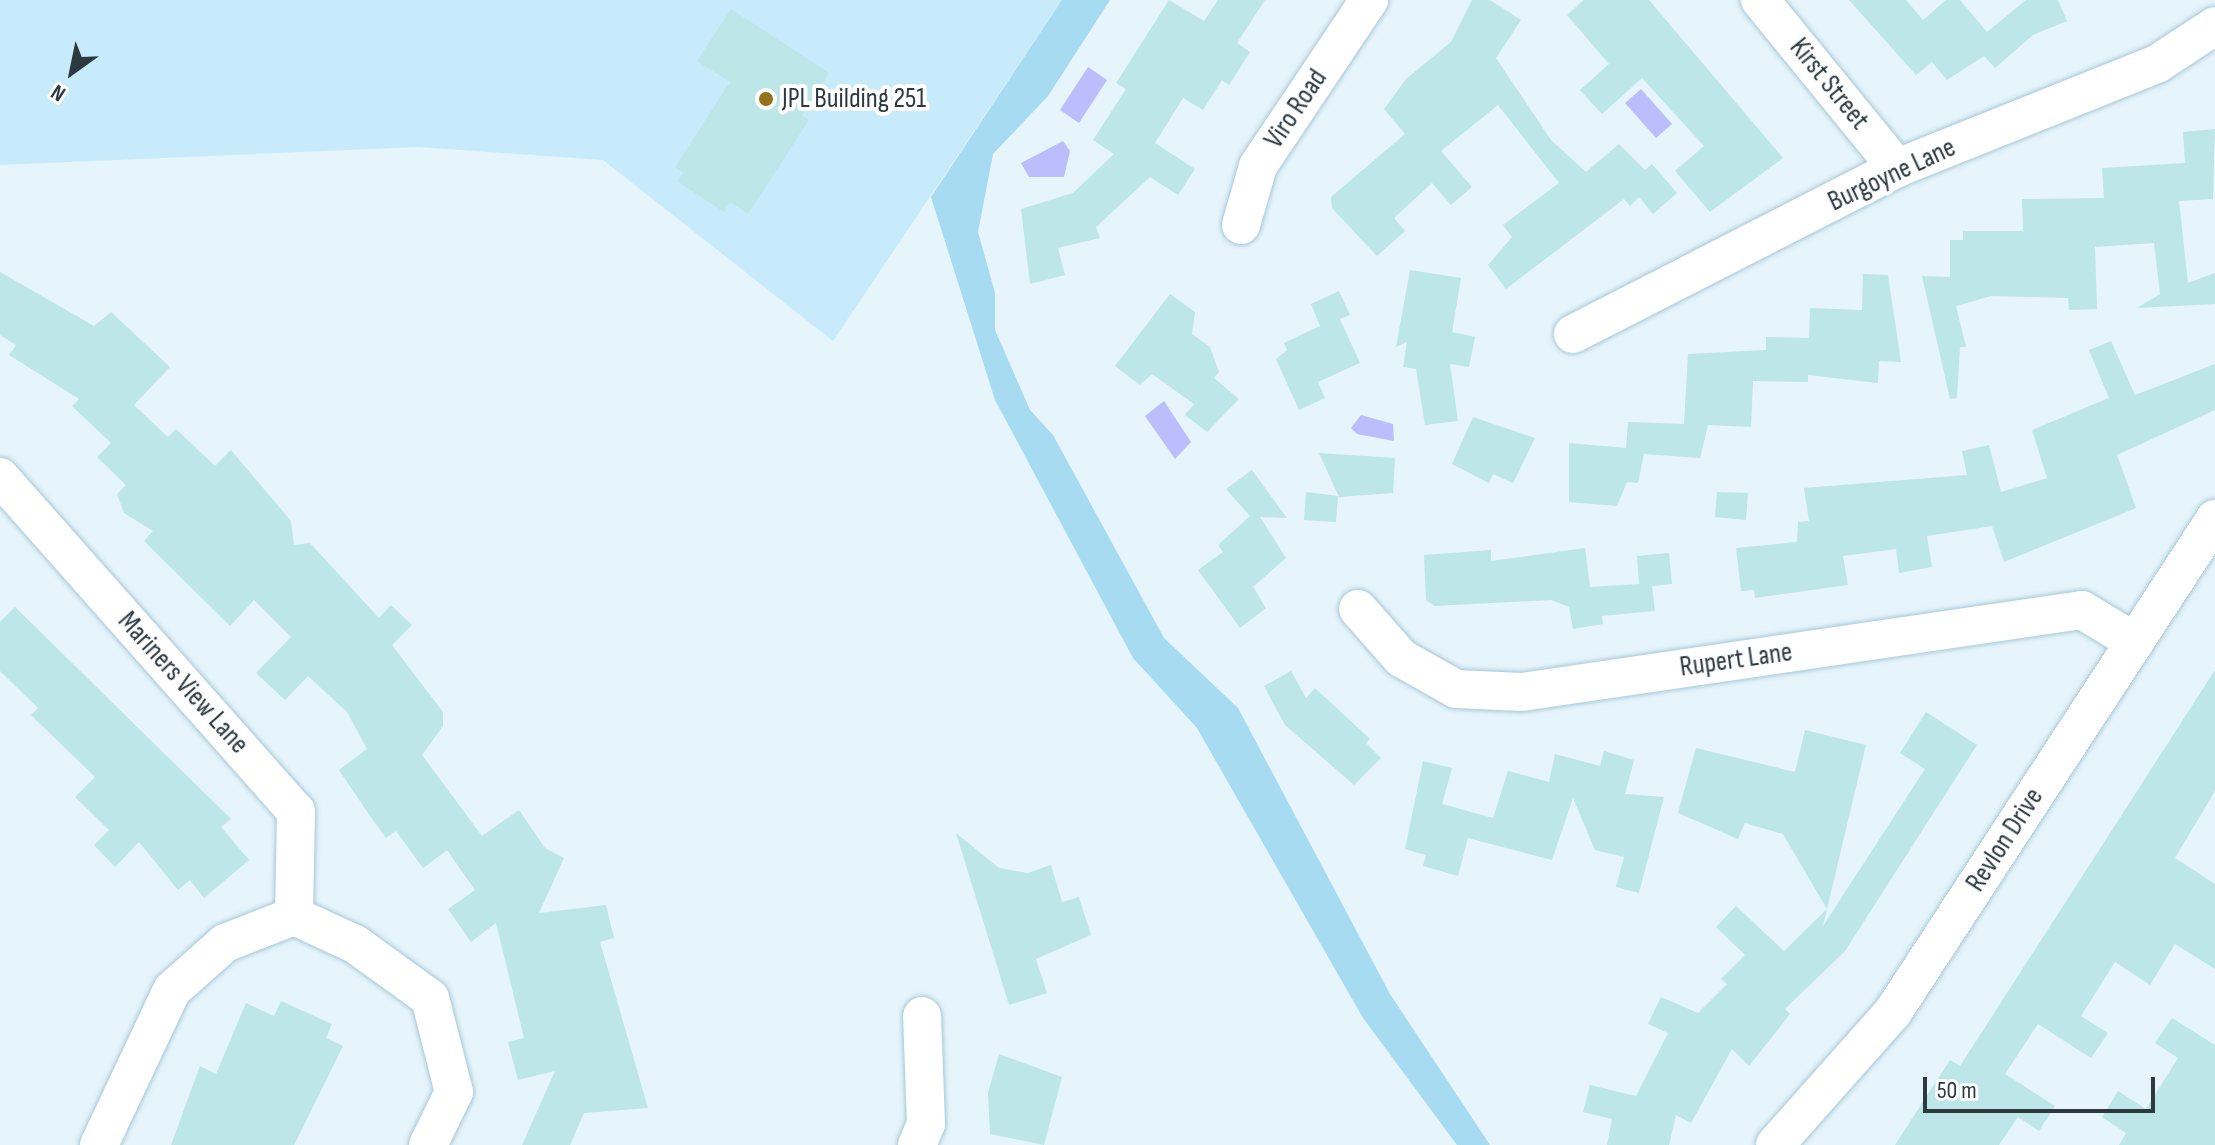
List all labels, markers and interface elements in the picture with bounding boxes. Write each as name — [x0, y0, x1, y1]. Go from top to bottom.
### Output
north arrow — [32, 32, 112, 112]
street label: Kirst Street — [1782, 32, 1876, 136]
street label: Viro Road — [1257, 63, 1335, 155]
text: N — [46, 78, 71, 107]
place label: JPL Building 251 — [782, 82, 926, 116]
marker: JPL Building 251 — [757, 90, 775, 108]
street label: Burgoyne Lane — [1823, 131, 1961, 219]
street label: Mariners View Lane — [110, 605, 256, 761]
street label: Rupert Lane — [1678, 635, 1794, 685]
street label: Revlon Drive — [1959, 782, 2051, 898]
scale bar — [1927, 1061, 2159, 1111]
text: 50 m — [1937, 1076, 1977, 1105]

